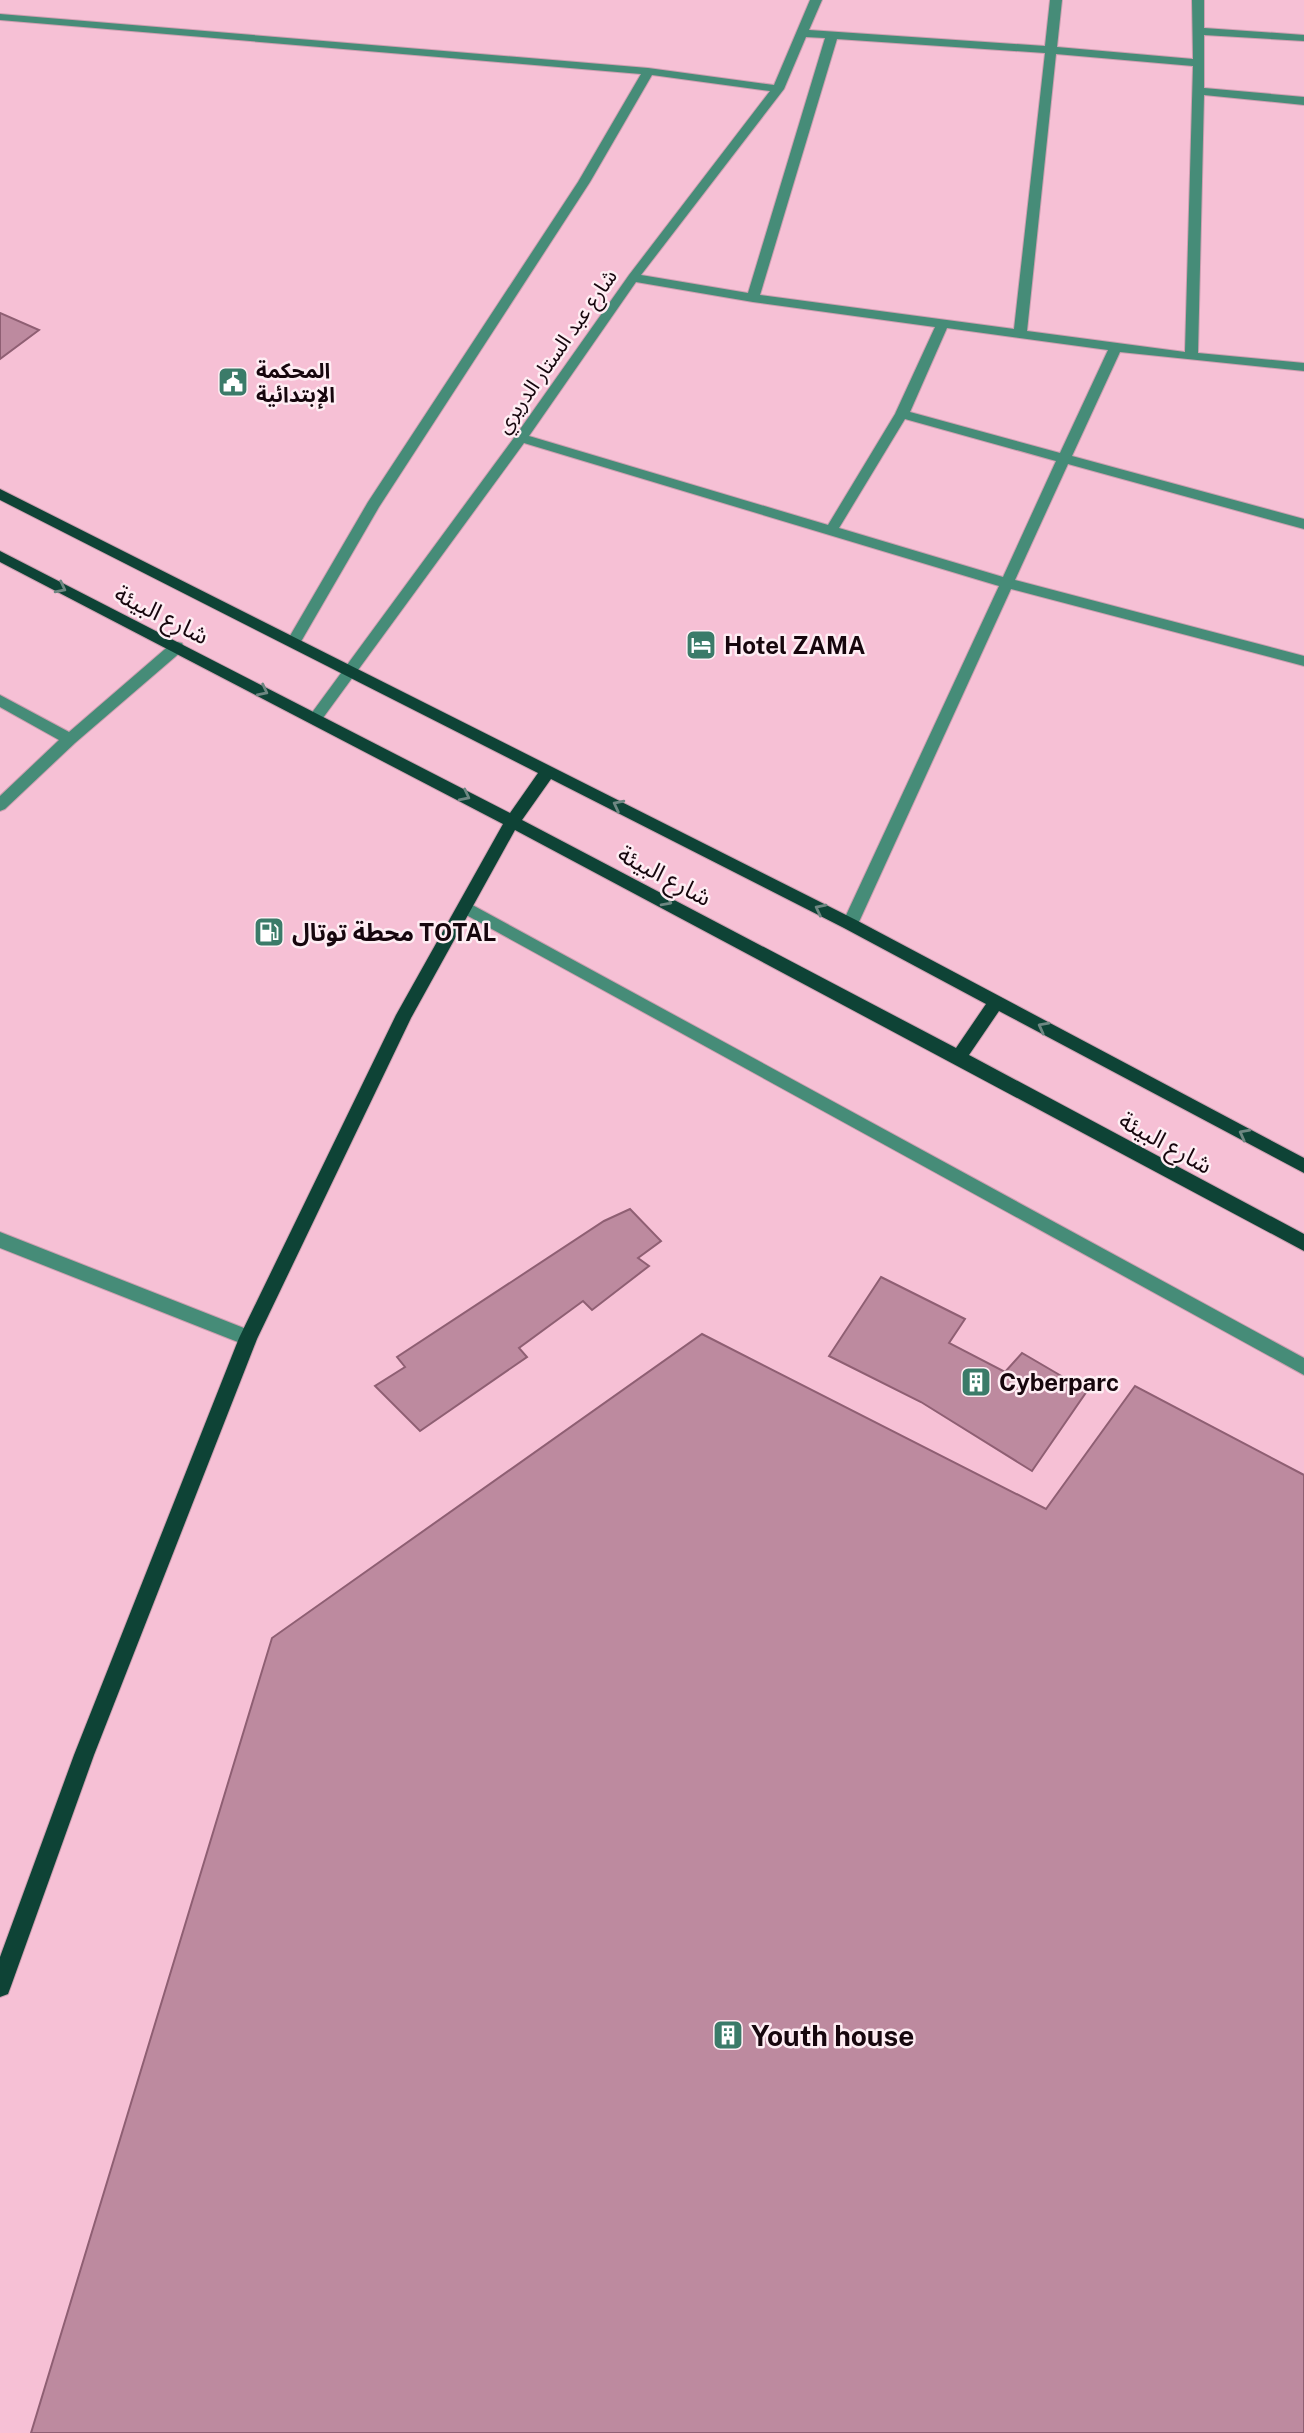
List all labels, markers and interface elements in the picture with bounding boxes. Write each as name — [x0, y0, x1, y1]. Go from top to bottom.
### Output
street label: شارع عبد الستار الدريري — [490, 264, 625, 440]
place label: المحكمة الإبتدائية — [256, 358, 335, 409]
public building icon: المحكمة الإبتدائية — [216, 365, 250, 399]
street label: شارع البيئة — [109, 578, 214, 653]
one-way arrow — [54, 579, 66, 593]
hotel icon: Hotel ZAMA — [684, 628, 718, 662]
place label: Hotel ZAMA — [724, 631, 865, 659]
one-way arrow — [256, 683, 268, 697]
one-way arrow — [458, 787, 471, 801]
one-way arrow — [613, 800, 625, 813]
street label: شارع البيئة — [612, 839, 716, 915]
one-way arrow — [660, 893, 672, 907]
one-way arrow — [815, 903, 827, 917]
fuel station icon: محطة توتال TOTAL — [252, 915, 286, 949]
place label: محطة توتال TOTAL — [292, 918, 497, 947]
one-way arrow — [1038, 1022, 1050, 1035]
street label: شارع البيئة — [1113, 1105, 1217, 1182]
one-way arrow — [1239, 1129, 1251, 1142]
building icon: Cyberparc — [959, 1365, 993, 1399]
place label: Cyberparc — [999, 1368, 1119, 1396]
building icon: Youth house — [711, 2018, 745, 2052]
place label: Youth house — [751, 2019, 914, 2052]

